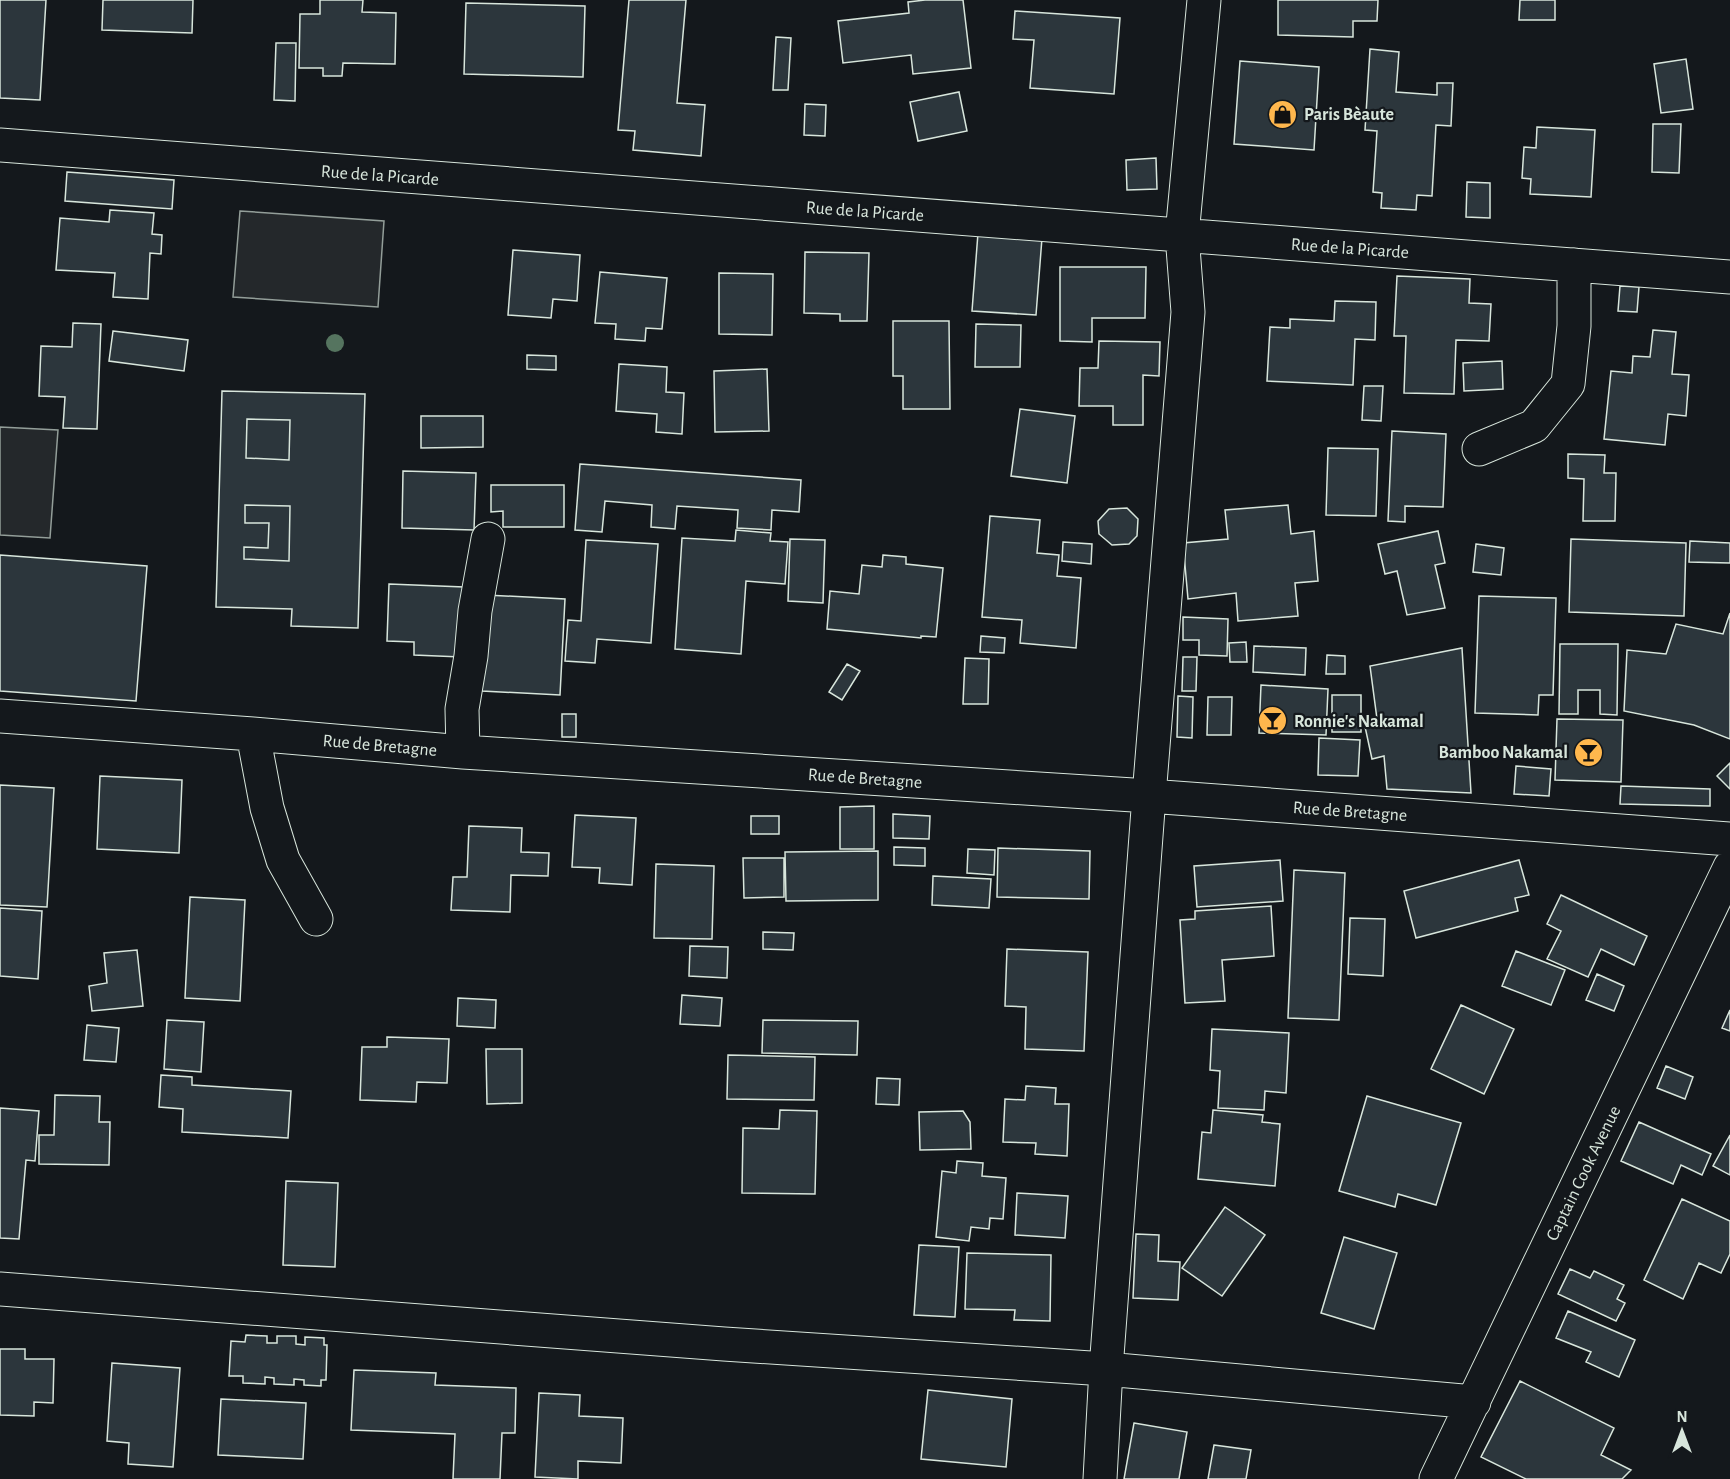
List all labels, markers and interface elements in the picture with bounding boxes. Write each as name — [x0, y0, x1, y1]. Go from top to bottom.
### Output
shop icon: Paris Bèaute — [1267, 98, 1299, 130]
place label: Paris Bèaute — [1304, 106, 1394, 124]
street label: Rue de la Picarde — [320, 163, 440, 189]
street label: Rue de la Picarde — [805, 199, 925, 225]
street label: Rue de la Picarde — [1290, 236, 1410, 262]
bar icon: Ronnie's Nakamal — [1257, 705, 1289, 737]
place label: Ronnie's Nakamal — [1294, 713, 1424, 731]
street label: Rue de Bretagne — [322, 732, 438, 760]
bar icon: Bamboo Nakamal — [1573, 736, 1605, 768]
place label: Bamboo Nakamal — [1439, 744, 1568, 762]
street label: Rue de Bretagne — [807, 766, 923, 792]
street label: Rue de Bretagne — [1292, 799, 1408, 825]
street label: Captain Cook Avenue — [1543, 1103, 1624, 1244]
north arrow — [1652, 1401, 1712, 1461]
text: N — [1676, 1409, 1688, 1425]

